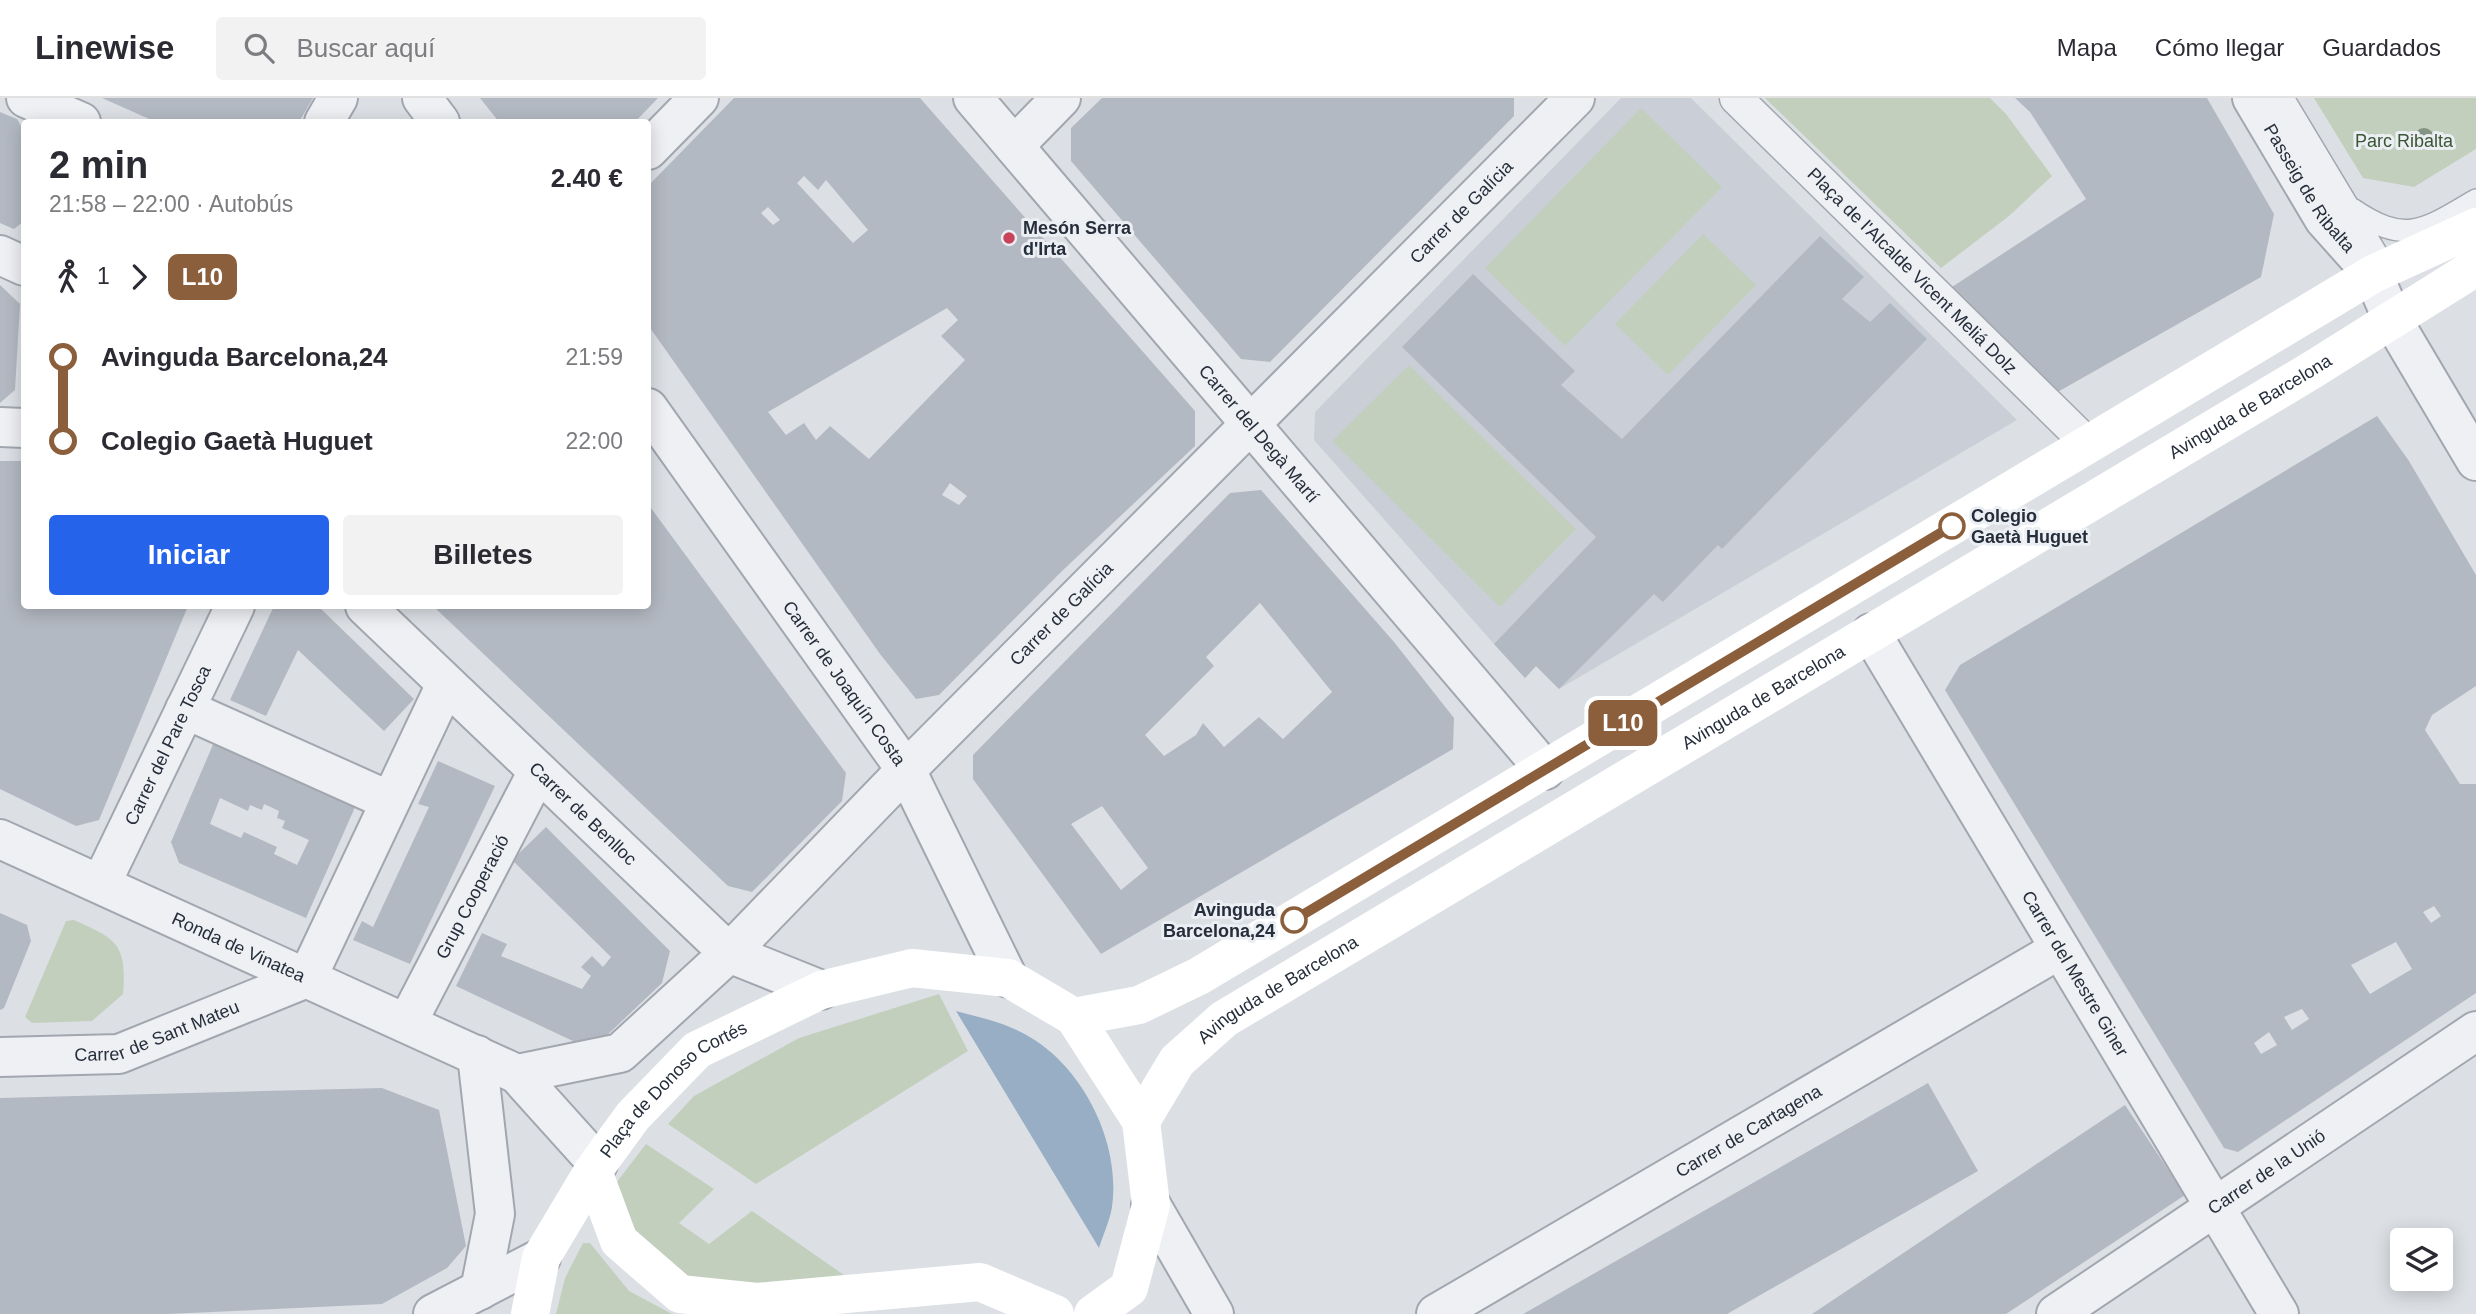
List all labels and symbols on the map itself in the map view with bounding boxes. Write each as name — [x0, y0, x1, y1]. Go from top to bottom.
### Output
street label: Passeig de Ribalta — [2260, 120, 2360, 257]
park label: Parc Ribalta — [2355, 131, 2454, 151]
street label: Carrer de Galícia — [1406, 156, 1518, 268]
street label: Plaça de l'Alcalde Vicent Meliá Dolz — [1803, 164, 2021, 378]
place label: Mesón Serra d'Irta — [1023, 218, 1132, 259]
marker: Mesón Serra d'Irta — [1001, 230, 1017, 246]
street label: Avinguda de Barcelona — [2165, 350, 2336, 463]
street label: Carrer del Degà Martí — [1195, 361, 1323, 507]
place label: Colegio Gaetà Huguet — [1971, 506, 2088, 547]
marker: Colegio Gaetà Huguet — [1939, 513, 1965, 539]
street label: Carrer de Galícia — [1006, 557, 1118, 669]
street label: Carrer de Joaquín Costa — [779, 597, 910, 770]
street label: Avinguda de Barcelona — [1678, 641, 1849, 753]
street label: Carrer del Pare Tosca — [121, 661, 215, 828]
line badge: L10 — [1583, 700, 1663, 746]
street label: Carrer de Benlloc — [525, 758, 640, 869]
street label: Grup Cooperació — [432, 832, 513, 962]
street label: Carrer del Mestre Giner — [2018, 887, 2132, 1060]
place label: Avinguda Barcelona,24 — [1163, 900, 1276, 941]
marker: Avinguda Barcelona,24 — [1281, 907, 1307, 933]
street label: Ronda de Vinatea — [169, 909, 309, 987]
street label: Avinguda de Barcelona — [1194, 931, 1362, 1048]
street label: Carrer de Sant Mateu — [74, 997, 242, 1065]
street label: Plaça de Donoso Cortés — [596, 1017, 750, 1162]
street label: Carrer de Cartagena — [1672, 1080, 1826, 1182]
street label: Carrer de la Unió — [2204, 1125, 2329, 1219]

